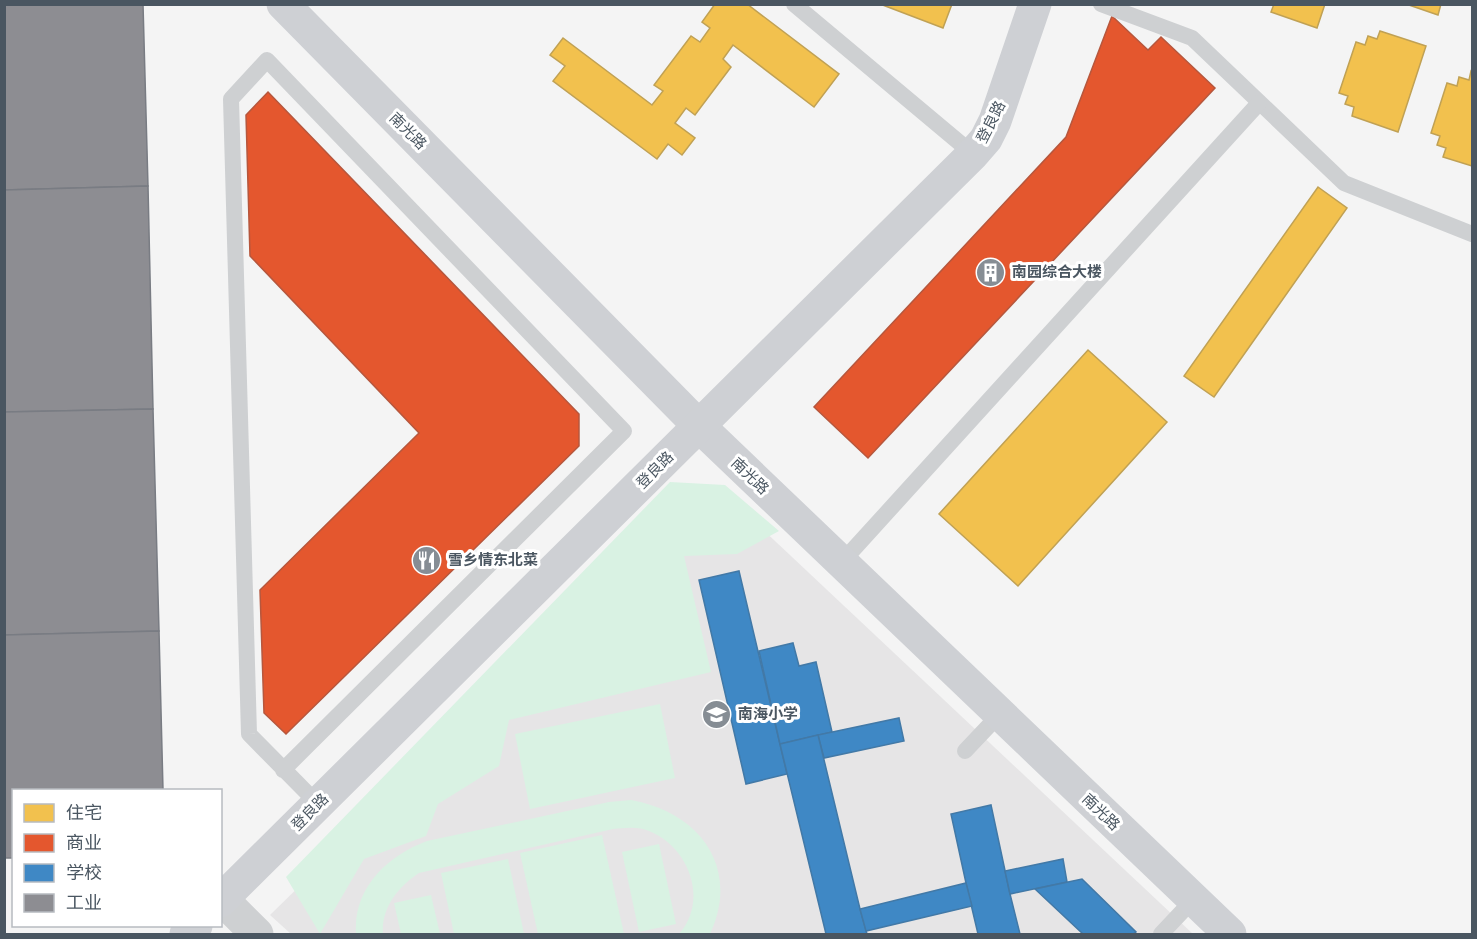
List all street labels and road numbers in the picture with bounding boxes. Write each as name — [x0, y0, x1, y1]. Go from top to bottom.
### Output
street label: 登良路 — [971, 97, 1010, 147]
street label: 南光路 — [385, 107, 432, 154]
street label: 登良路 — [631, 446, 678, 493]
street label: 南光路 — [727, 452, 774, 499]
street label: 登良路 — [286, 788, 333, 835]
street label: 南光路 — [1078, 788, 1125, 835]

